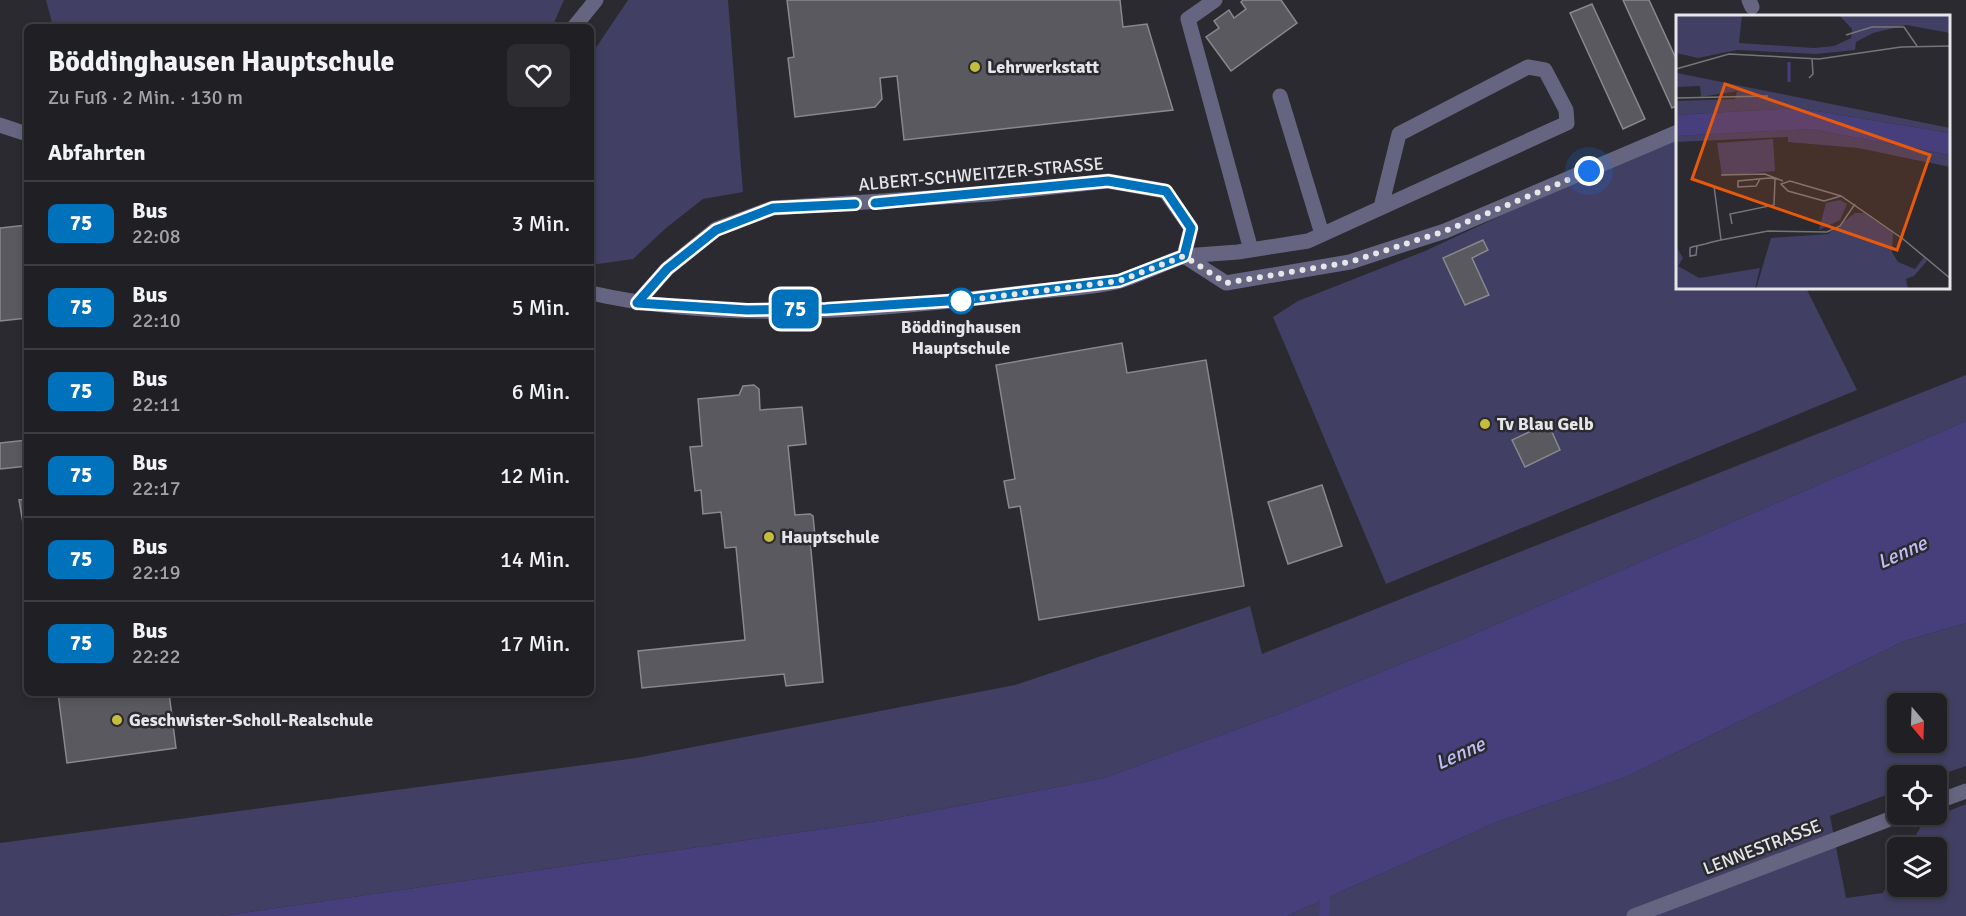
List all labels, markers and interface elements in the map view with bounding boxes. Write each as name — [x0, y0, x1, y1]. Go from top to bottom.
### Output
inset map — [1676, 15, 1951, 290]
button: heart — [507, 44, 570, 107]
text: Böddinghausen Hauptschule — [48, 45, 395, 79]
place label: Lehrwerkstatt — [987, 56, 1099, 78]
marker: Lehrwerkstatt — [968, 60, 982, 74]
text: Zu Fuß · 2 Min. · 130 m — [48, 85, 243, 110]
text: Abfahrten — [48, 139, 146, 166]
street label: ALBERT-SCHWEITZER-STRASSE — [857, 152, 1105, 196]
your location — [1574, 156, 1604, 186]
text: Bus — [132, 197, 167, 224]
text: 75 — [70, 210, 92, 236]
text: 3 Min. — [512, 210, 570, 237]
text: 22:08 — [132, 224, 181, 249]
text: Bus — [132, 281, 167, 308]
marker: Böddinghausen Hauptschule — [948, 288, 974, 314]
line badge: 75 — [768, 290, 822, 328]
text: 75 — [70, 294, 92, 320]
text: 5 Min. — [512, 294, 570, 321]
text: 75 — [784, 296, 806, 322]
text: 22:10 — [132, 308, 181, 333]
place label: Böddinghausen Hauptschule — [901, 316, 1021, 359]
text: Bus — [132, 365, 167, 392]
text: 75 — [70, 378, 92, 404]
text: 6 Min. — [512, 378, 570, 405]
text: 22:11 — [132, 392, 181, 417]
place label: Tv Blau Gelb — [1497, 413, 1594, 435]
marker: Tv Blau Gelb — [1478, 417, 1492, 431]
text: Bus — [132, 449, 167, 476]
text: 75 — [70, 462, 92, 488]
text: 12 Min. — [500, 462, 570, 489]
text: 22:17 — [132, 476, 181, 501]
place label: Hauptschule — [781, 526, 880, 548]
marker: Hauptschule — [762, 530, 776, 544]
water label: Lenne — [1873, 530, 1932, 574]
text: Bus — [132, 533, 167, 560]
text: 75 — [70, 546, 92, 572]
text: 14 Min. — [500, 546, 570, 573]
text: 22:19 — [132, 560, 181, 585]
text: Bus — [132, 617, 167, 644]
text: 75 — [70, 630, 92, 656]
text: 17 Min. — [500, 630, 570, 657]
text: 22:22 — [132, 644, 181, 669]
north arrow — [1887, 693, 1947, 753]
map controls — [1887, 693, 1947, 897]
place label: Geschwister-Scholl-Realschule — [129, 709, 373, 731]
marker: Geschwister-Scholl-Realschule — [110, 713, 124, 727]
water label: Lenne — [1431, 731, 1490, 775]
button: locate — [1887, 765, 1947, 825]
street label: LENNESTRASSE — [1700, 814, 1824, 880]
button: layers — [1887, 837, 1947, 897]

